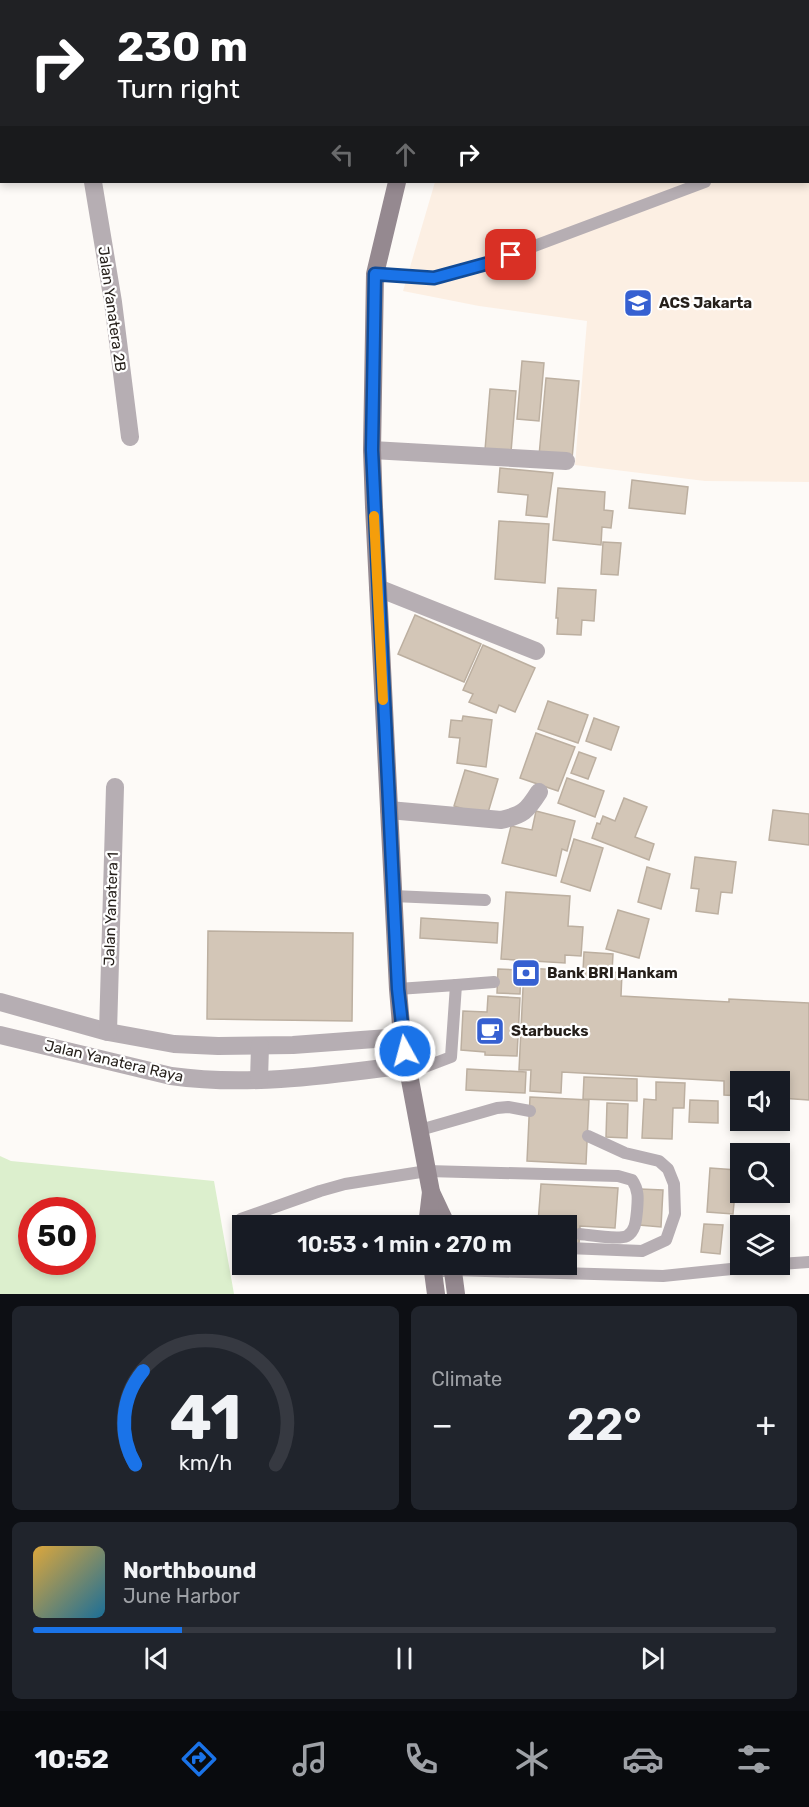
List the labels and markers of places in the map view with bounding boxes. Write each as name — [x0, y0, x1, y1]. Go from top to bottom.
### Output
pin — [485, 229, 536, 280]
school or university icon: ACS Jakarta — [622, 287, 654, 319]
place label: ACS Jakarta — [659, 294, 752, 312]
bank icon: Bank BRI Hankam — [510, 957, 542, 989]
place label: Bank BRI Hankam — [547, 964, 678, 982]
cafe icon: Starbucks — [474, 1015, 506, 1047]
place label: Starbucks — [511, 1022, 588, 1040]

